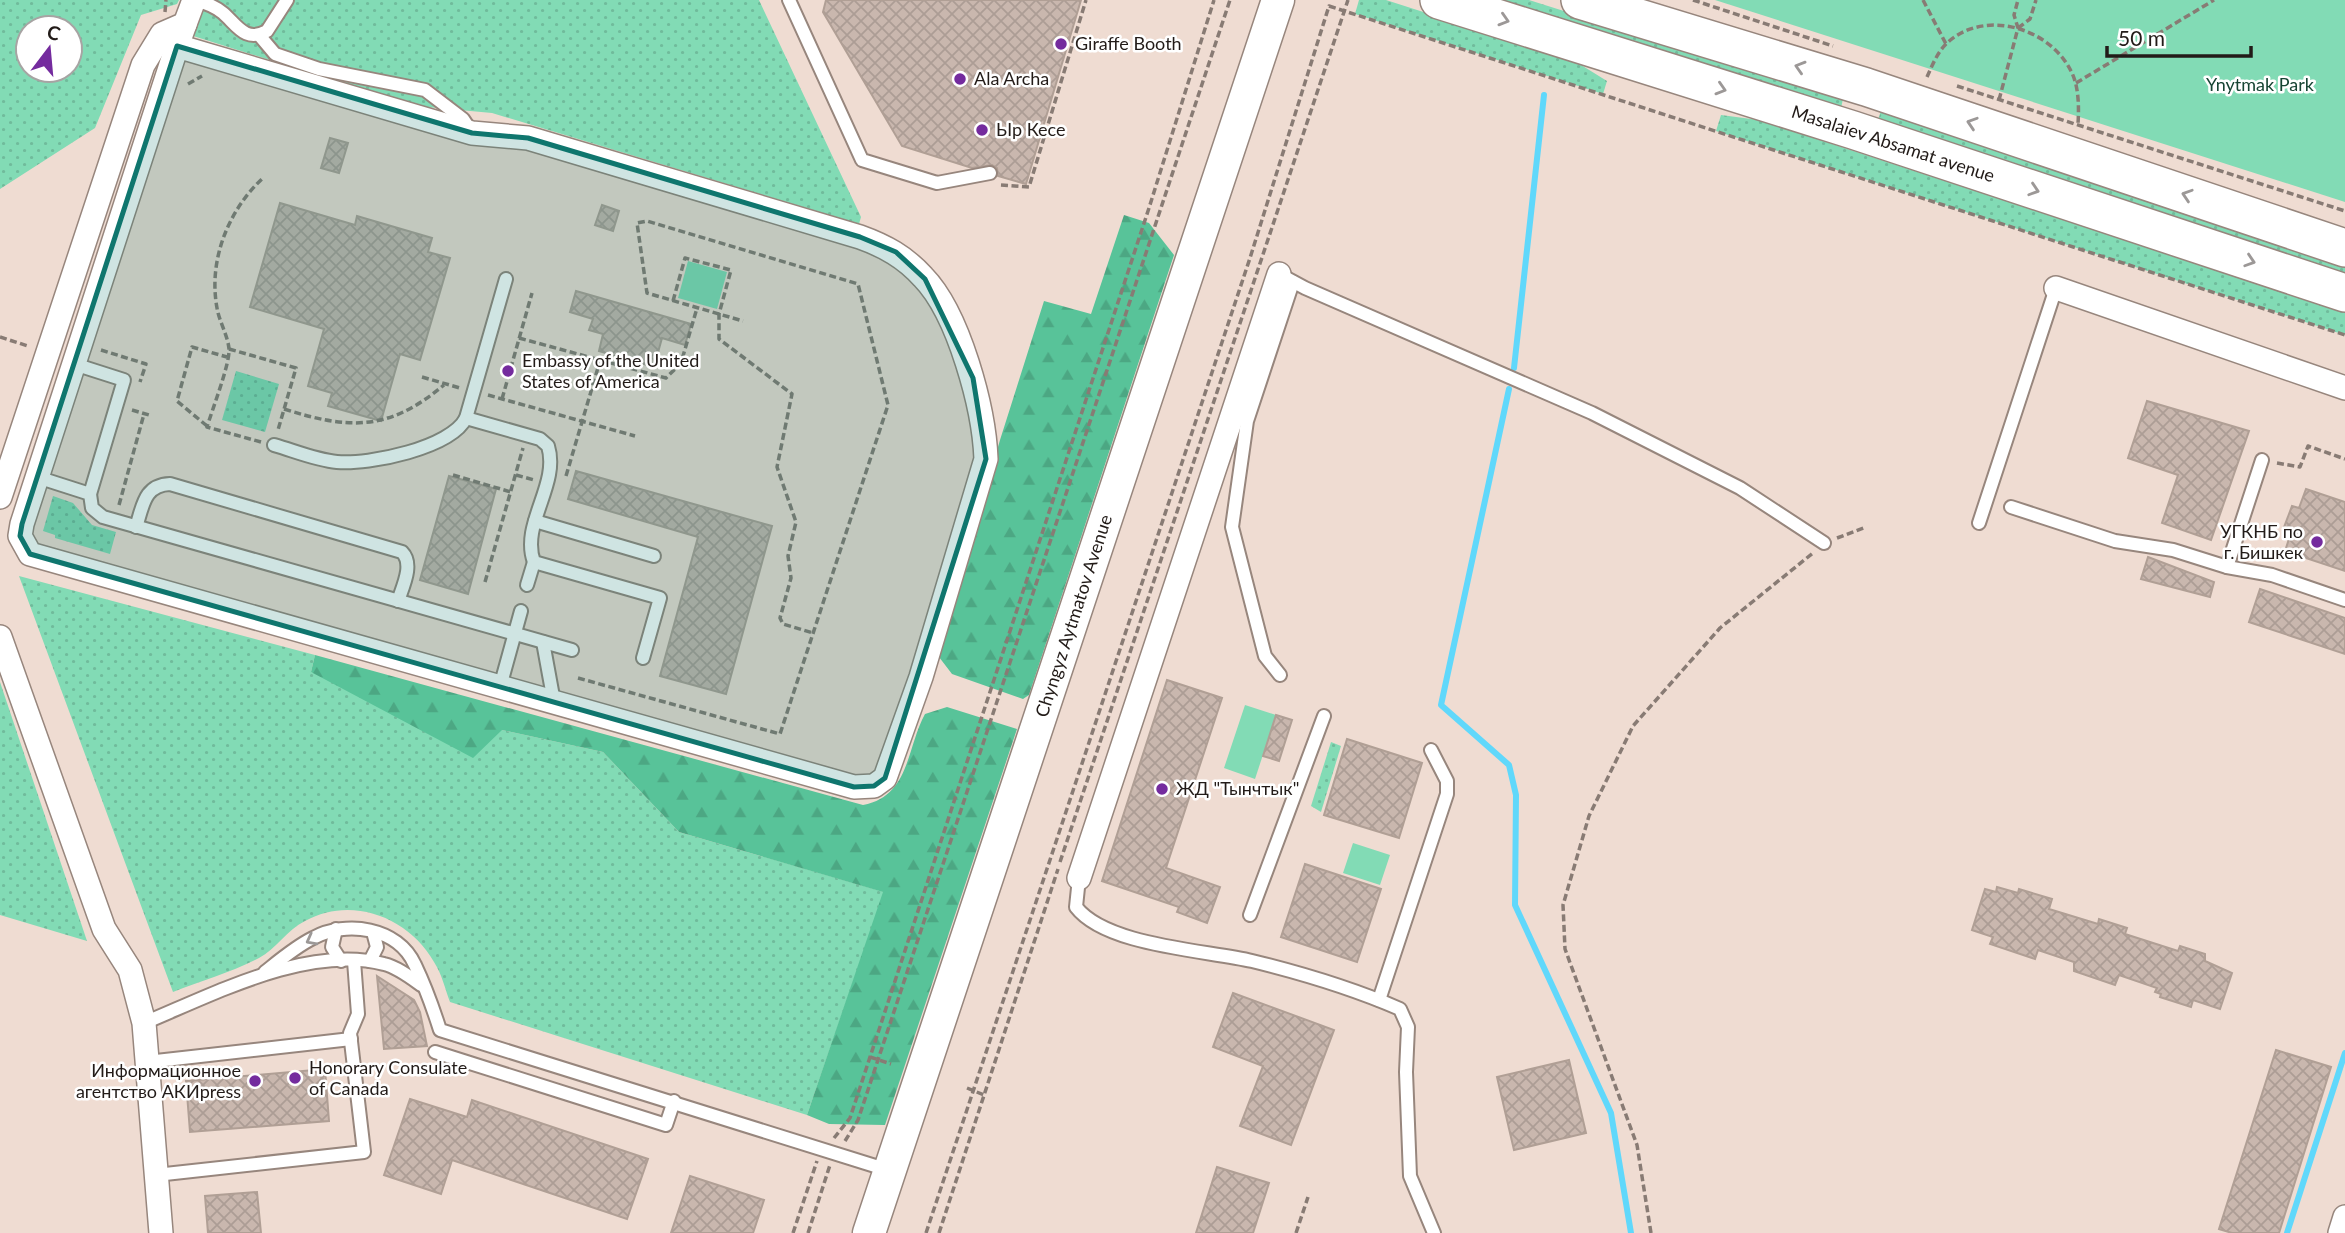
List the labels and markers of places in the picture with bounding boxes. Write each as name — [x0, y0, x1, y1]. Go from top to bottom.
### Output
place label: Giraffe Booth — [1075, 32, 1182, 54]
marker: Giraffe Booth — [1053, 36, 1069, 52]
place label: Ala Archa — [974, 67, 1049, 89]
marker: Ala Archa — [952, 71, 968, 87]
place label: Ыр Кесе — [996, 118, 1066, 140]
marker: Ыр Кесе — [974, 122, 990, 138]
place label: Embassy of the United States of America — [522, 349, 699, 392]
marker: Embassy of the United States of America — [500, 363, 516, 379]
place label: УГКНБ по г. Бишкек — [2220, 520, 2304, 563]
marker: УГКНБ по г. Бишкек — [2309, 534, 2325, 550]
place label: ЖД "Тынчтык" — [1176, 777, 1299, 799]
marker: ЖД "Тынчтык" — [1154, 781, 1170, 797]
place label: Honorary Consulate of Canada — [309, 1056, 467, 1099]
place label: Информационное агентство АКИpress — [76, 1059, 241, 1102]
marker: Honorary Consulate of Canada — [287, 1070, 303, 1086]
marker: Информационное агентство АКИpress — [247, 1073, 263, 1089]

